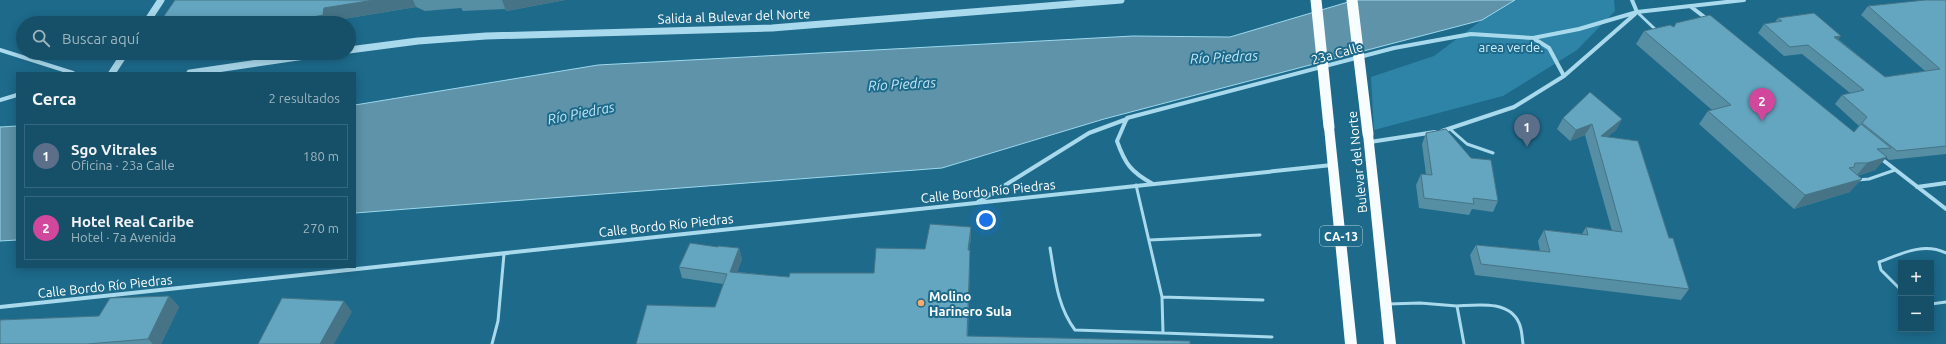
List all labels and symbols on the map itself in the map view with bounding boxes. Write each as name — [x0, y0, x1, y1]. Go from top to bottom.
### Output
street label: Salida al Bulevar del Norte — [657, 6, 811, 26]
street label: 23a Calle — [1310, 39, 1364, 67]
park label: area verde. — [1479, 40, 1543, 54]
water label: Río Piedras — [1190, 47, 1259, 67]
water label: Río Piedras — [868, 74, 937, 94]
pin: 2 — [1749, 88, 1775, 121]
water label: Río Piedras — [546, 99, 616, 127]
street label: Bulevar del Norte — [1345, 110, 1369, 214]
pin: 1 — [1514, 114, 1540, 147]
street label: Calle Bordo Río Piedras — [920, 177, 1056, 205]
your location — [976, 210, 996, 230]
street label: Calle Bordo Río Piedras — [598, 211, 734, 239]
road number: CA-13 — [1320, 226, 1362, 246]
street label: Calle Bordo Río Piedras — [37, 272, 173, 300]
place label: Molino Harinero Sula — [929, 289, 1012, 318]
marker: Molino Harinero Sula — [916, 298, 926, 308]

